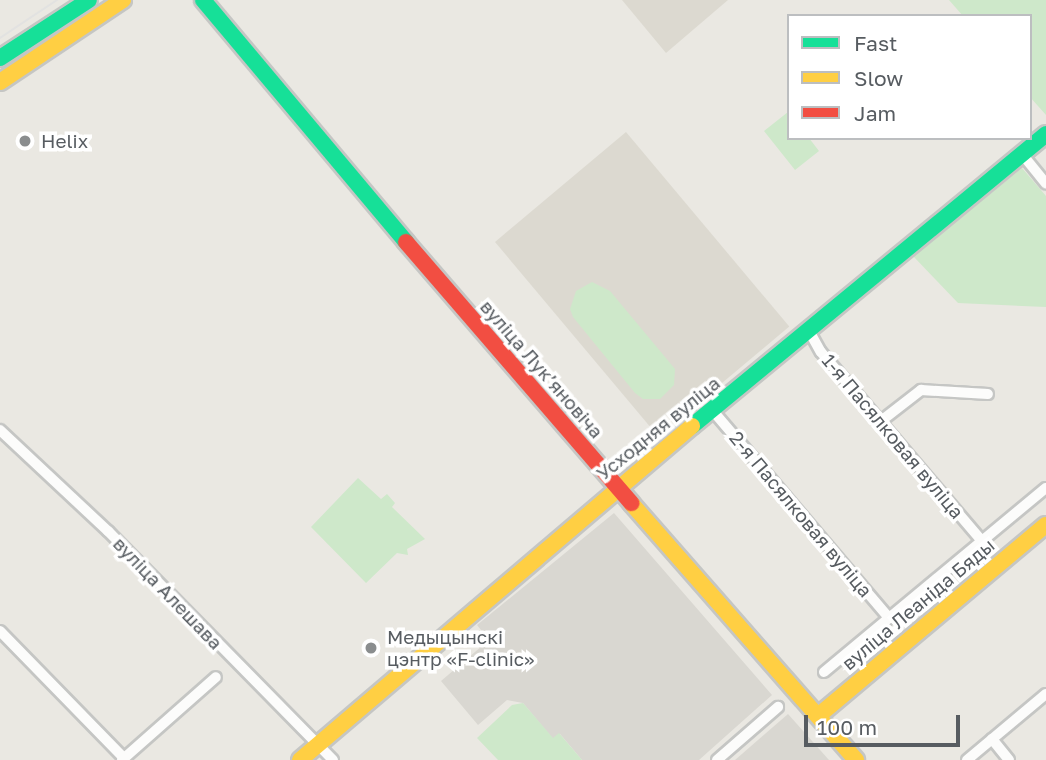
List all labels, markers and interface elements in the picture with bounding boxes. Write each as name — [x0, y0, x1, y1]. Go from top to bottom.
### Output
legend — [787, 14, 1032, 140]
text: Fast — [854, 30, 897, 56]
text: Slow — [854, 65, 903, 91]
text: Jam — [854, 100, 896, 126]
place label: Helix — [41, 130, 88, 152]
marker: Helix — [15, 131, 35, 151]
street label: вуліца Лукʼяновіча — [476, 295, 608, 443]
street label: 1-я Пасялковая вуліца — [817, 349, 969, 523]
street label: Усходняя вуліца — [592, 371, 724, 485]
street label: 2-я Пасялковая вуліца — [725, 426, 877, 602]
street label: вуліца Алешава — [109, 532, 227, 654]
street label: вуліца Леаніда Бяды — [837, 534, 999, 674]
place label: Медыцынскі цэнтр «F-clinic» — [387, 626, 535, 670]
marker: Медыцынскі цэнтр «F-clinic» — [361, 638, 381, 658]
scale bar — [808, 700, 964, 744]
text: 100 m — [817, 714, 877, 740]

